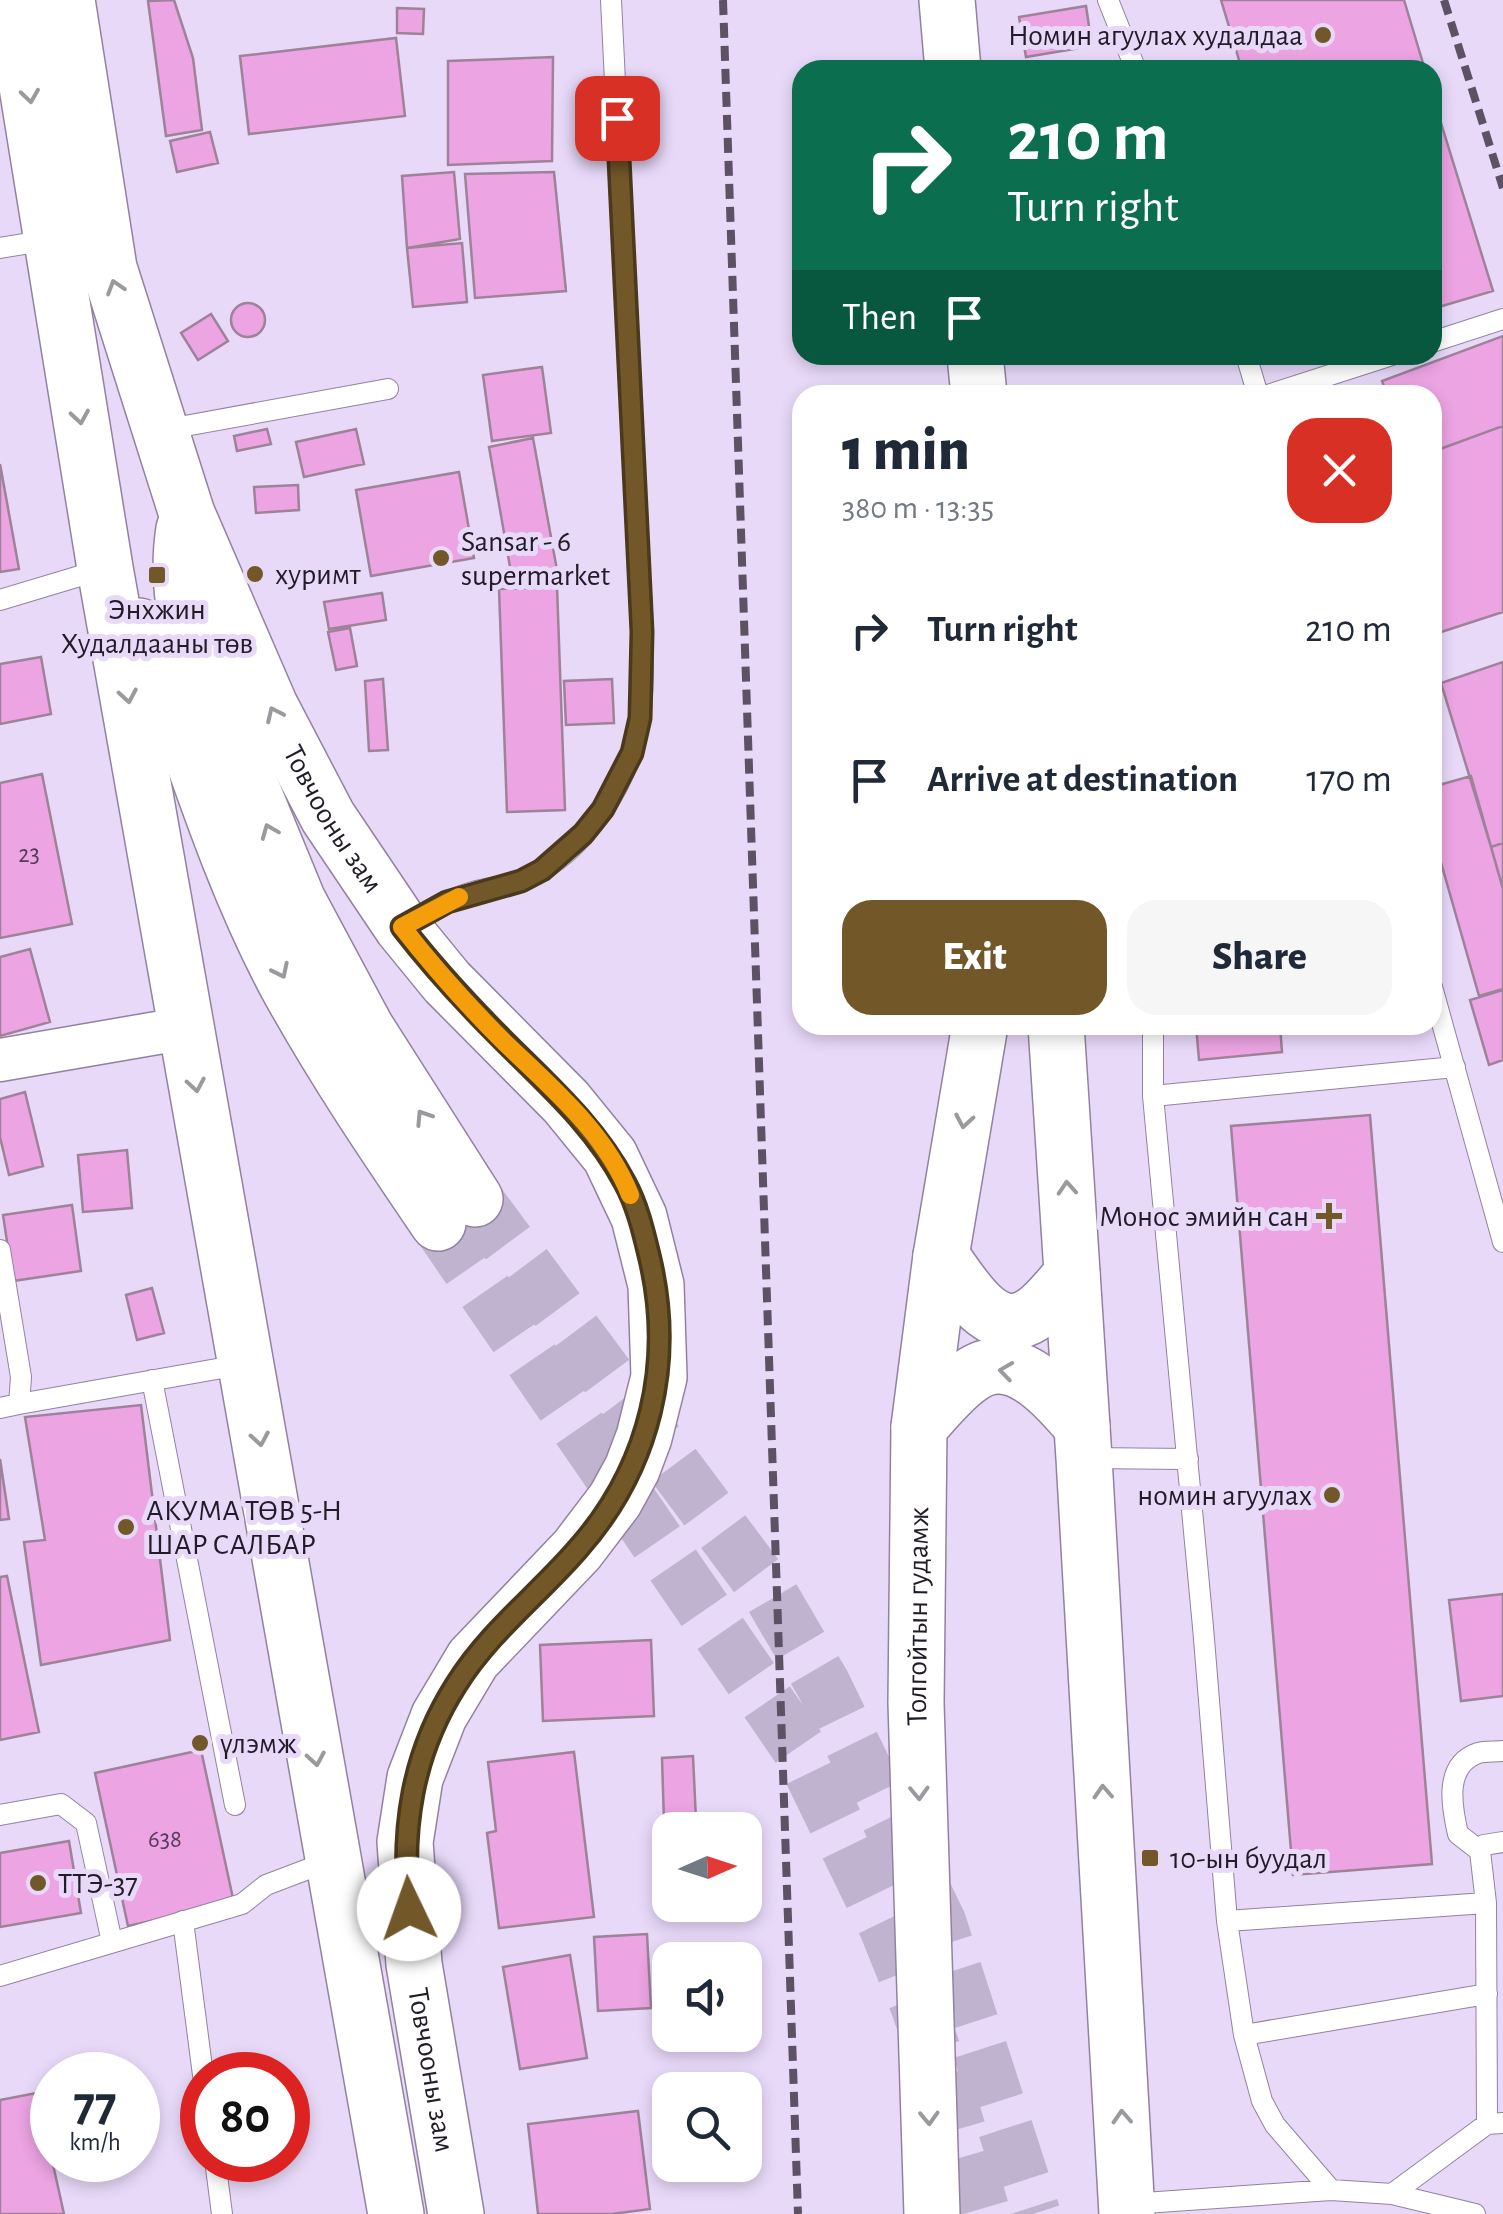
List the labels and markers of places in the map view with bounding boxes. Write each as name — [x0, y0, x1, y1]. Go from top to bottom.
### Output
place label: Номин агуулах худалдаа — [1008, 21, 1303, 51]
marker: Номин агуулах худалдаа — [1312, 24, 1334, 46]
pin — [575, 76, 660, 161]
place label: Sansar - 6 supermarket — [461, 527, 610, 591]
marker: Sansar - 6 supermarket — [430, 547, 452, 569]
place label: хуримт — [275, 560, 361, 590]
marker: хуримт — [244, 563, 266, 585]
marker: Энхжин Худалдааны төв — [146, 564, 168, 586]
place label: Энхжин Худалдааны төв — [61, 595, 253, 659]
place label: Монос эмийн сан — [1099, 1202, 1309, 1232]
marker: Монос эмийн сан — [1318, 1205, 1340, 1227]
place label: номин агуулах — [1137, 1481, 1312, 1511]
marker: номин агуулах — [1321, 1484, 1343, 1506]
place label: АКУМА ТӨВ 5-Н ШАР САЛБАР — [146, 1496, 342, 1560]
marker: АКУМА ТӨВ 5-Н ШАР САЛБАР — [115, 1516, 137, 1538]
place label: үлэмж — [220, 1729, 297, 1759]
marker: үлэмж — [189, 1732, 211, 1754]
place label: 10-ын буудал — [1170, 1844, 1327, 1874]
marker: 10-ын буудал — [1139, 1847, 1161, 1869]
place label: ТТЭ-37 — [58, 1869, 138, 1899]
marker: ТТЭ-37 — [27, 1872, 49, 1894]

